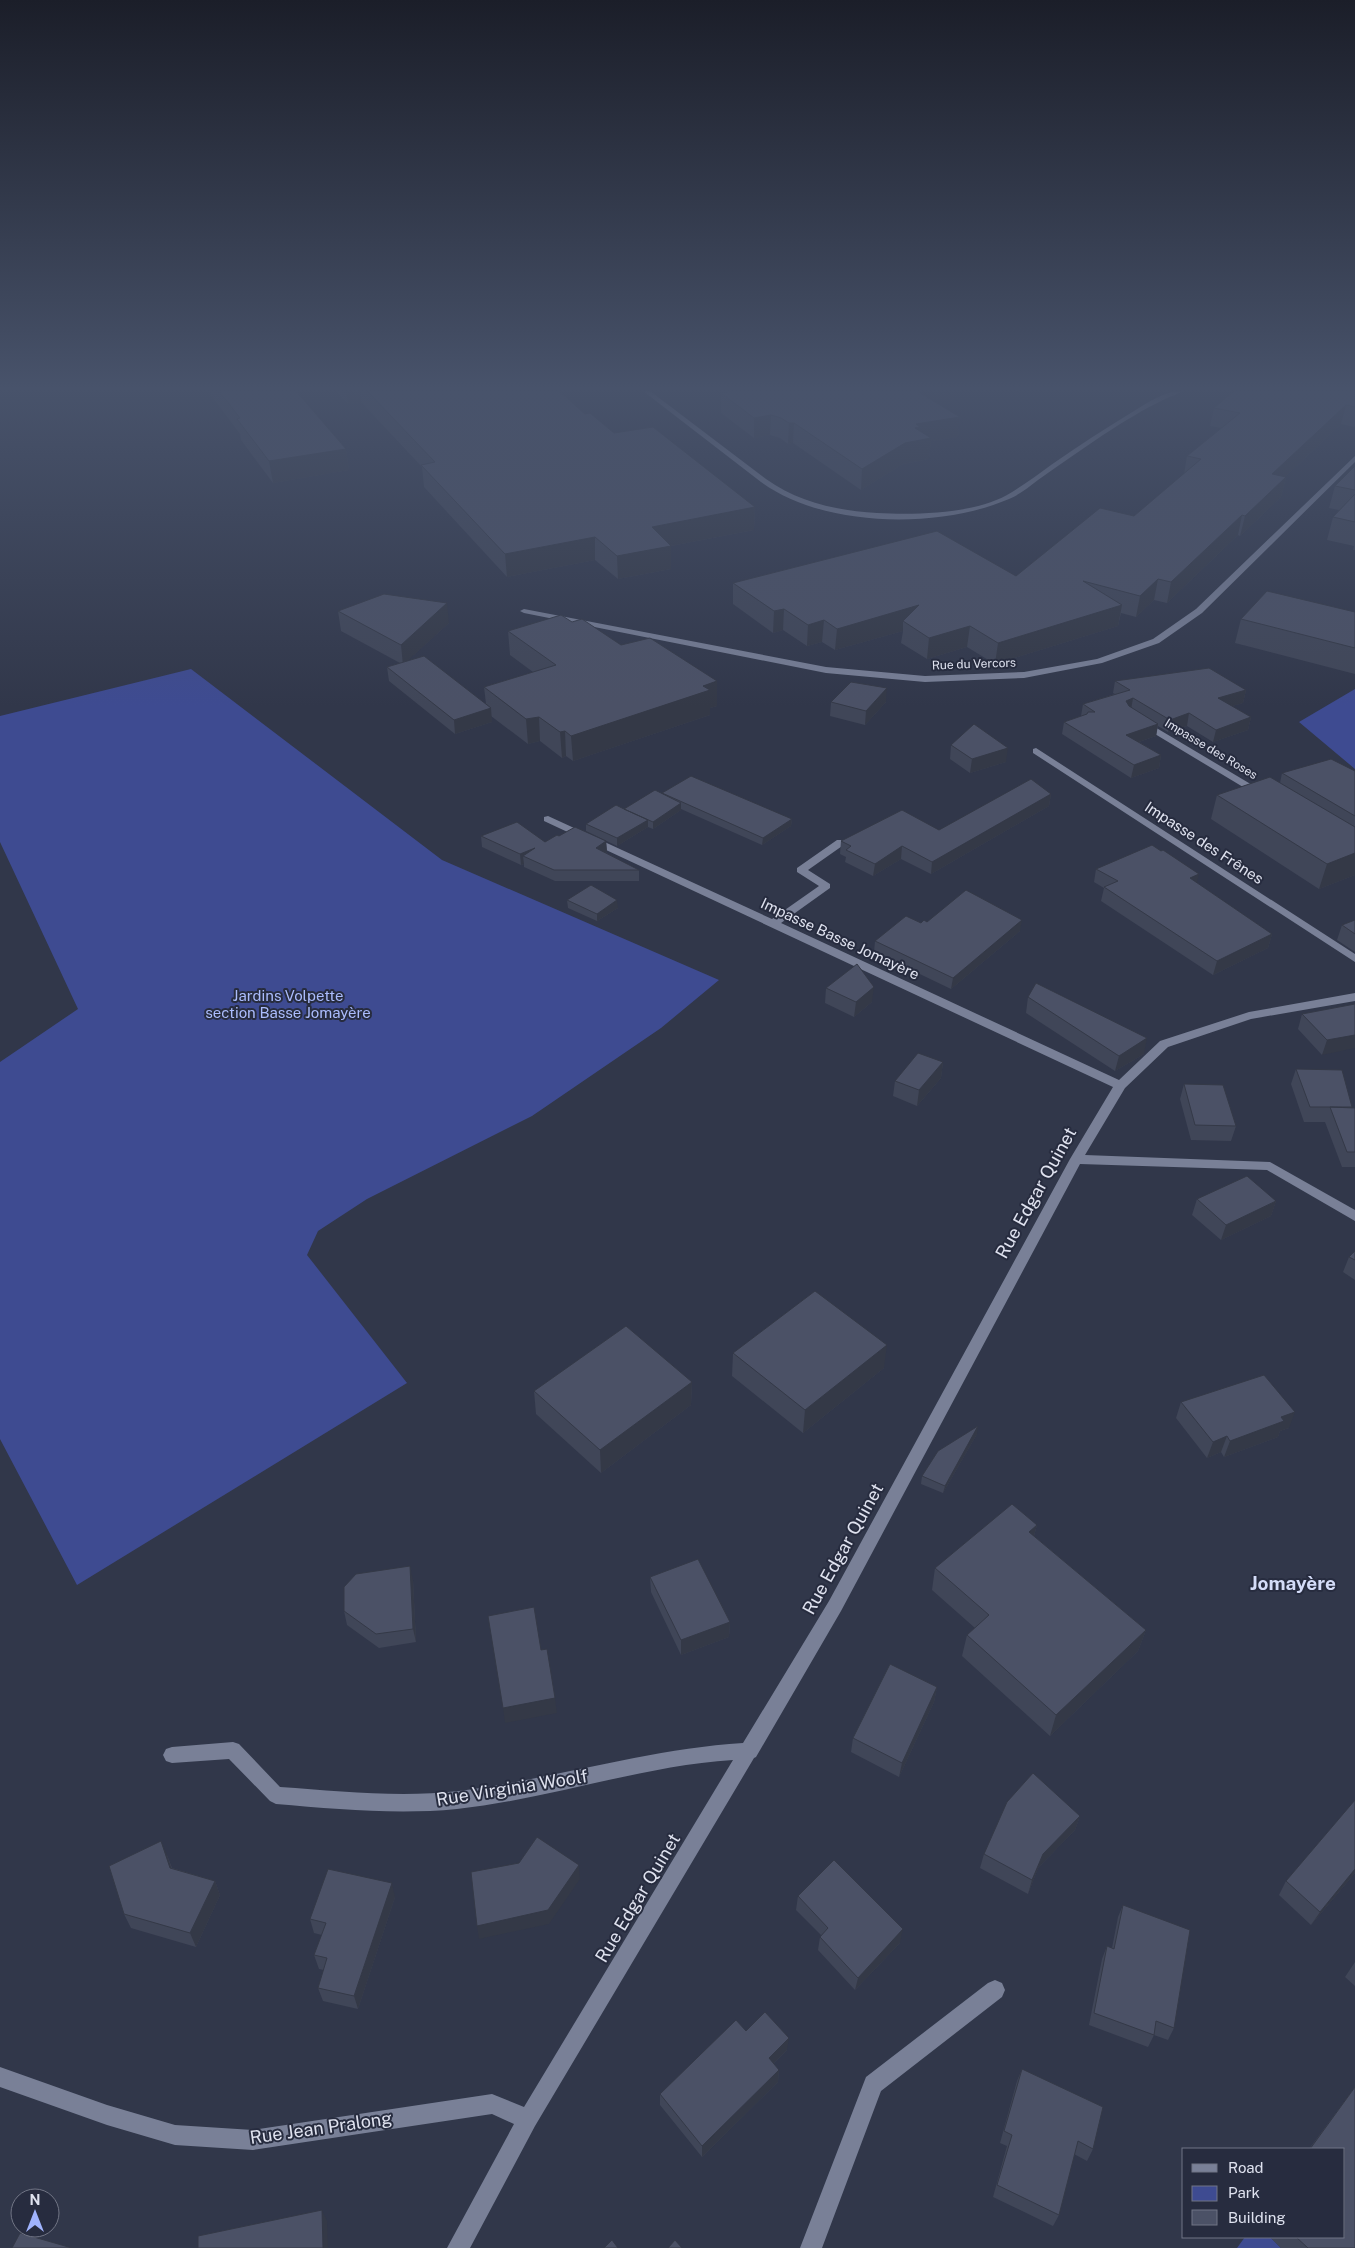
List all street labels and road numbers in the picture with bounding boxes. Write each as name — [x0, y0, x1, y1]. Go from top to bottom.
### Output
street label: Rue du Vercors — [932, 656, 1016, 672]
street label: Impasse des Roses — [1162, 716, 1260, 782]
street label: Impasse des Frênes — [1142, 798, 1267, 887]
street label: Impasse Basse Jomayère — [758, 894, 922, 983]
street label: Rue Edgar Quinet — [991, 1123, 1080, 1262]
street label: Rue Edgar Quinet — [798, 1479, 887, 1618]
street label: Rue Virginia Woolf — [435, 1765, 589, 1810]
street label: Rue Edgar Quinet — [591, 1829, 684, 1966]
street label: Rue Jean Pralong — [248, 2107, 394, 2148]

